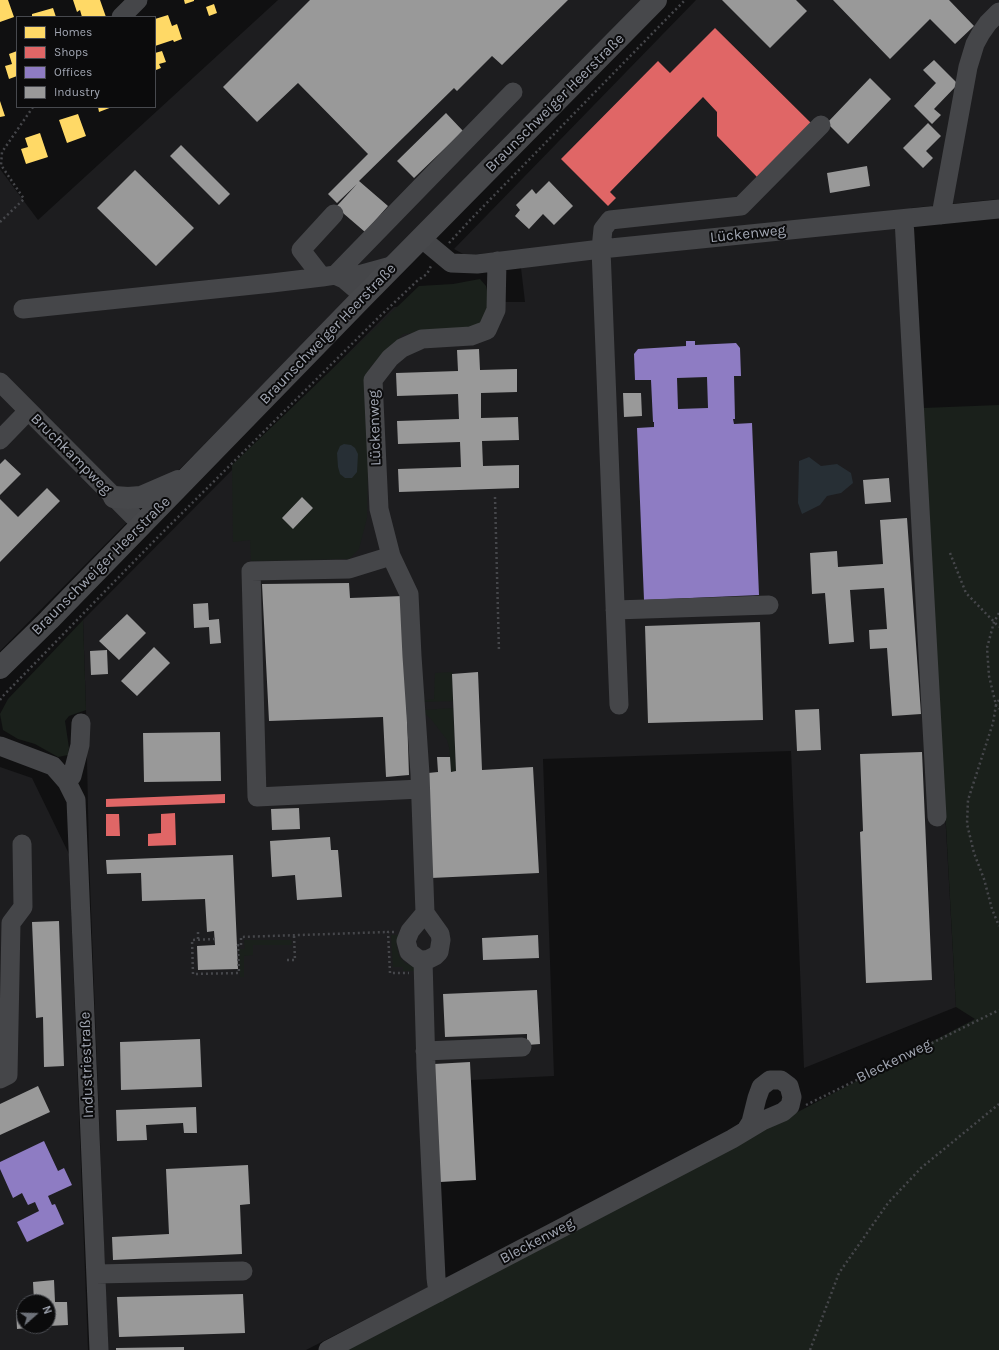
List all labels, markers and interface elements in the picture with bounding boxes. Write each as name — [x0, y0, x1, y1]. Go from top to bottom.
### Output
legend — [16, 16, 156, 108]
text: Homes — [54, 25, 92, 39]
street label: Braunschweiger Heerstraße — [482, 30, 628, 176]
text: Shops — [54, 45, 88, 59]
text: Offices — [54, 65, 92, 79]
text: Industry — [54, 85, 100, 99]
street label: Lückenweg — [709, 221, 787, 247]
street label: Braunschweiger Heerstraße — [256, 260, 400, 408]
street label: Lückenweg — [365, 390, 385, 466]
street label: Bruchkampweg — [27, 410, 115, 498]
street label: Braunschweiger Heerstraße — [28, 493, 174, 639]
street label: Industriestraße — [76, 1011, 98, 1119]
street label: Bleckenweg — [854, 1035, 934, 1087]
street label: Bleckenweg — [497, 1214, 577, 1268]
north arrow — [16, 1294, 56, 1334]
text: N — [39, 1304, 54, 1316]

